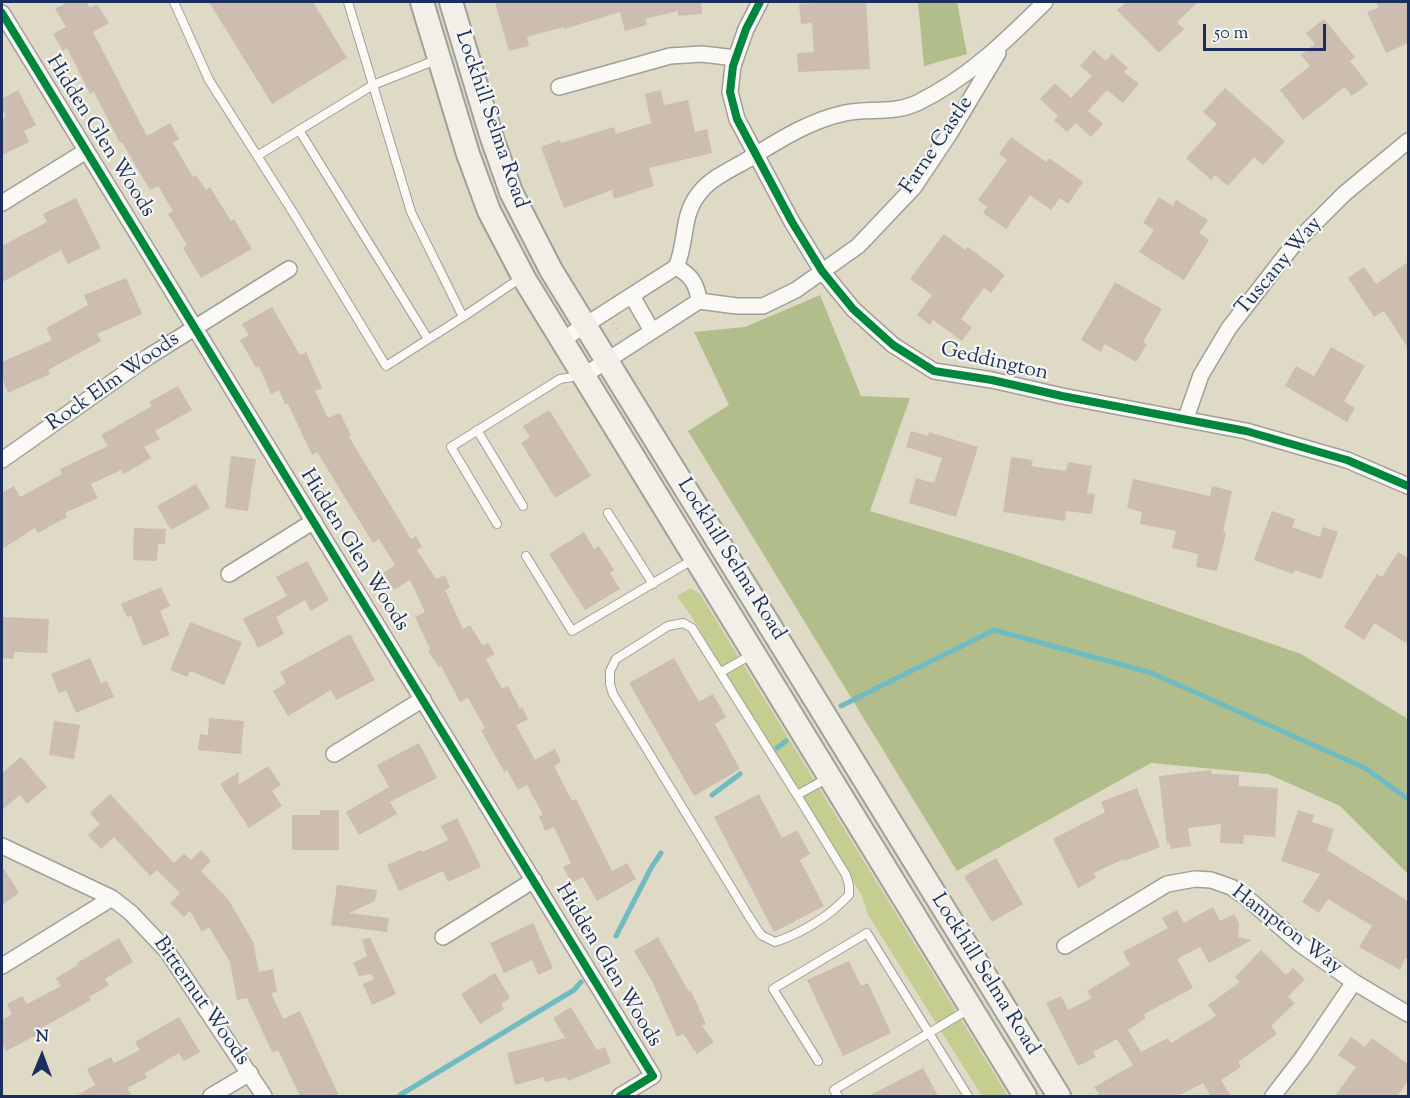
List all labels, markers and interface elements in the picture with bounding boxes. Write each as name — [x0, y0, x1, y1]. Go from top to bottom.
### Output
scale bar — [1206, 12, 1329, 50]
text: 50 m — [1214, 21, 1248, 47]
street label: Lockhill Selma Road — [448, 28, 532, 212]
street label: Hidden Glen Woods — [39, 51, 159, 223]
street label: Farne Castle — [896, 92, 980, 200]
street label: Tuscany Way — [1231, 213, 1329, 321]
street label: Rock Elm Woods — [43, 328, 185, 438]
street label: Geddington — [938, 338, 1050, 388]
street label: Hidden Glen Woods — [293, 465, 413, 637]
street label: Lockhill Selma Road — [670, 474, 790, 646]
street label: Hidden Glen Woods — [548, 880, 666, 1052]
street label: Hampton Way — [1226, 881, 1346, 981]
street label: Lockhill Selma Road — [924, 889, 1044, 1061]
street label: Bitternut Woods — [146, 933, 254, 1071]
north arrow — [12, 1026, 72, 1086]
text: N — [36, 1026, 49, 1049]

